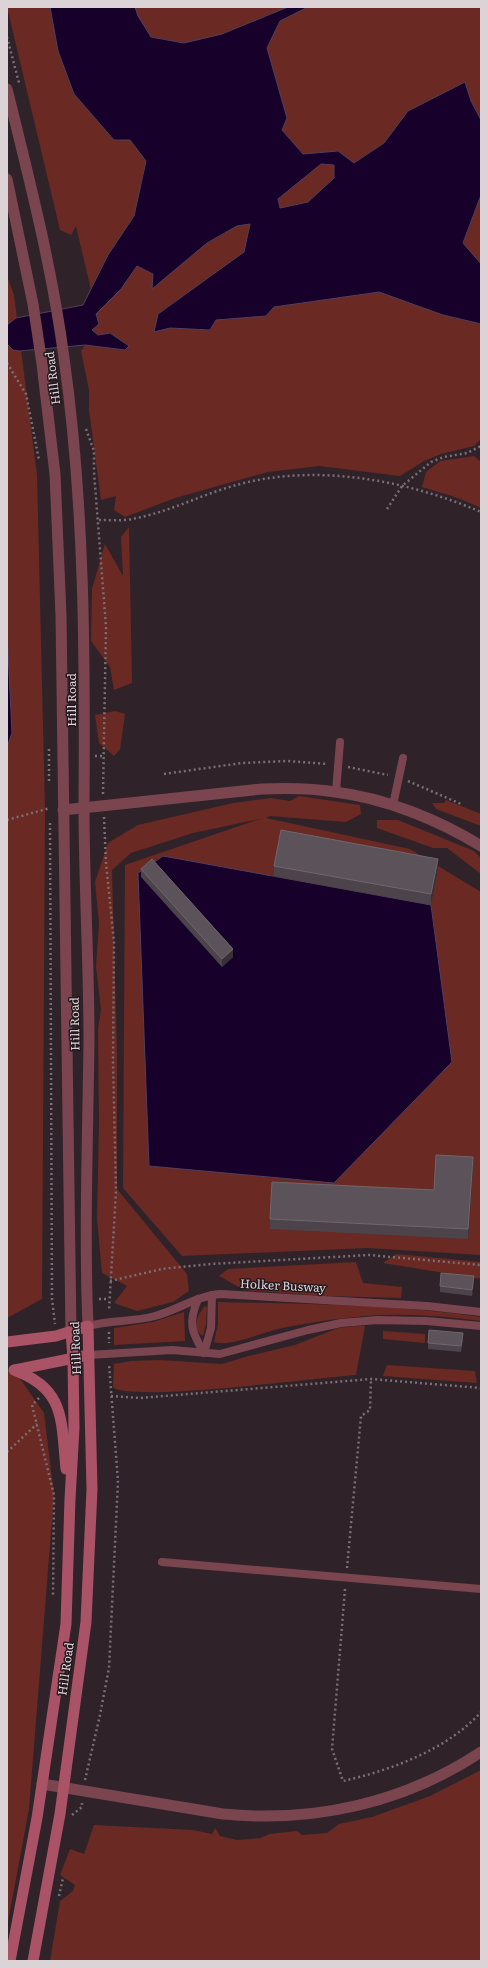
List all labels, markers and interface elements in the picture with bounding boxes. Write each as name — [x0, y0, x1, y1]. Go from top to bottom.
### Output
street label: Hill Road — [40, 350, 64, 406]
street label: Hill Road — [62, 673, 80, 727]
street label: Hill Road — [65, 996, 83, 1051]
street label: Holker Busway — [240, 1274, 327, 1296]
street label: Hill Road — [65, 1320, 85, 1375]
street label: Hill Road — [52, 1640, 78, 1697]

